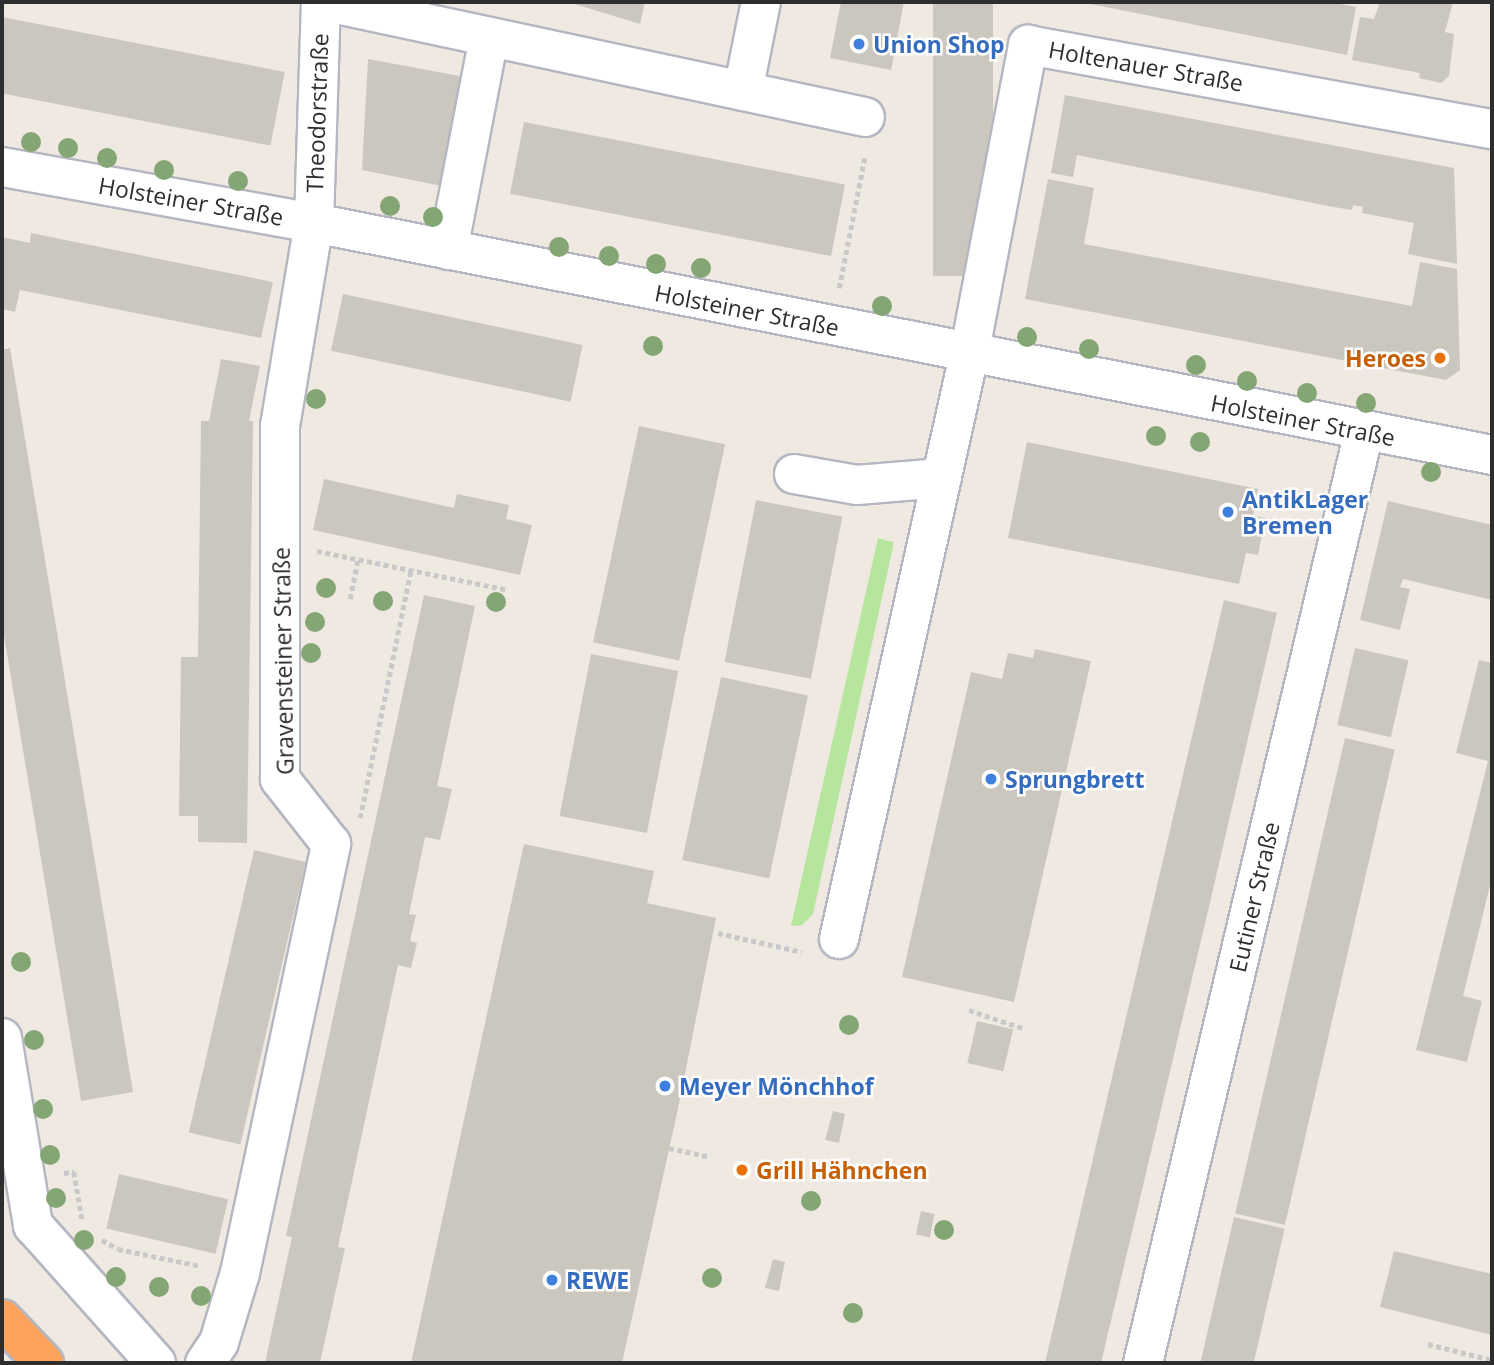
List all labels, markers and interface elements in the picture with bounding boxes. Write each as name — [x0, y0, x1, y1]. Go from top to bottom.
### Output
place label: Union Shop — [873, 30, 1004, 58]
street label: Theodorstraße — [300, 33, 334, 193]
street label: Holtenauer Straße — [1046, 35, 1246, 97]
marker: Union Shop — [851, 36, 867, 52]
street label: Holsteiner Straße — [96, 171, 286, 231]
street label: Holsteiner Straße — [653, 279, 841, 341]
place label: Heroes — [1345, 344, 1426, 372]
marker: Heroes — [1432, 350, 1448, 366]
street label: Holsteiner Straße — [1209, 389, 1397, 451]
place label: AntikLager Bremen — [1242, 485, 1368, 539]
marker: AntikLager Bremen — [1220, 504, 1236, 520]
street label: Gravensteiner Straße — [267, 547, 299, 775]
place label: Sprungbrett — [1005, 765, 1144, 793]
marker: Sprungbrett — [983, 771, 999, 787]
street label: Eutiner Straße — [1223, 819, 1285, 975]
place label: Meyer Mönchhof — [679, 1072, 874, 1100]
marker: Meyer Mönchhof — [657, 1078, 673, 1094]
place label: Grill Hähnchen — [756, 1156, 928, 1184]
marker: Grill Hähnchen — [734, 1162, 750, 1178]
place label: REWE — [566, 1266, 629, 1294]
marker: REWE — [544, 1272, 560, 1288]

